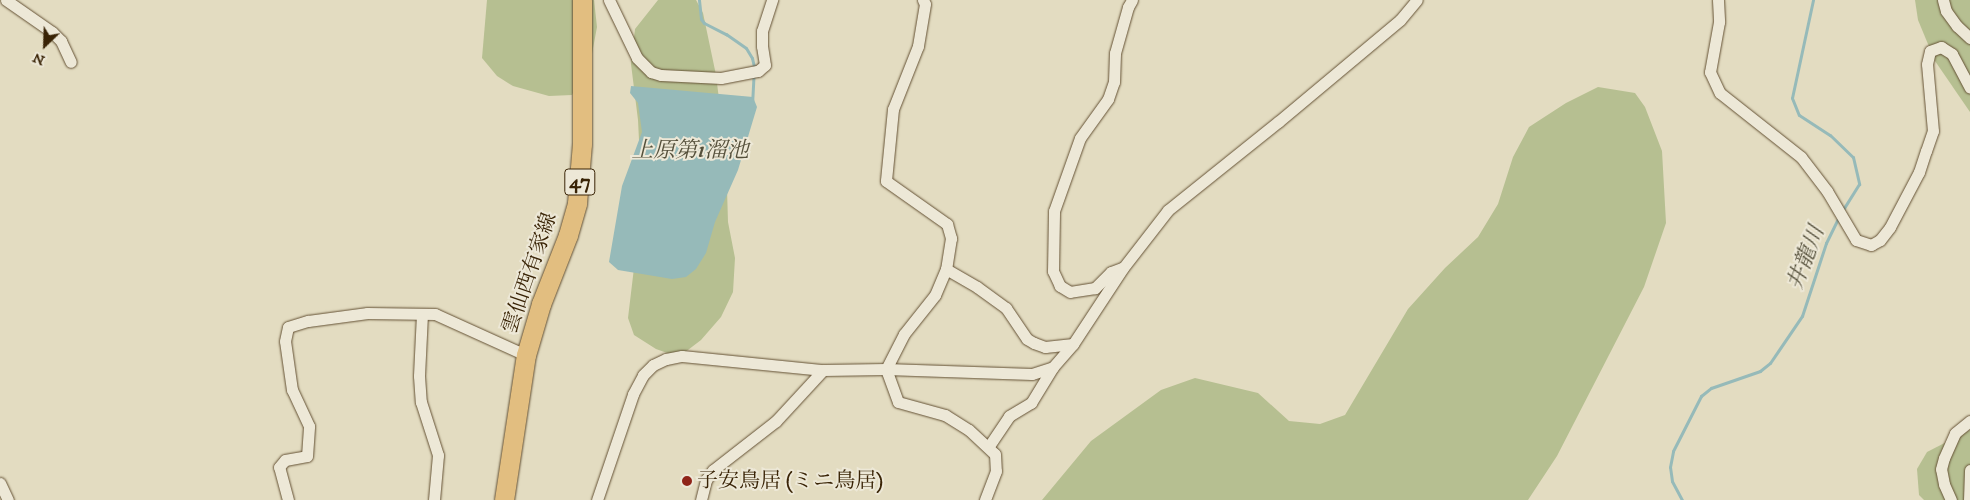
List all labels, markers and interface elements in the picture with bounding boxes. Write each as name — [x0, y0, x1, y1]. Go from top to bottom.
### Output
north arrow — [20, 20, 70, 70]
text: N — [30, 48, 48, 69]
water label: 上原第1溜池 — [631, 138, 749, 164]
road number: 47 — [564, 164, 596, 200]
street label: 雲仙西有家線 — [498, 209, 562, 337]
water label: 井龍川 — [1782, 222, 1830, 294]
place label: 子安鳥居 (ミニ鳥居) — [697, 468, 883, 494]
marker: 子安鳥居 (ミニ鳥居) — [681, 475, 693, 487]

